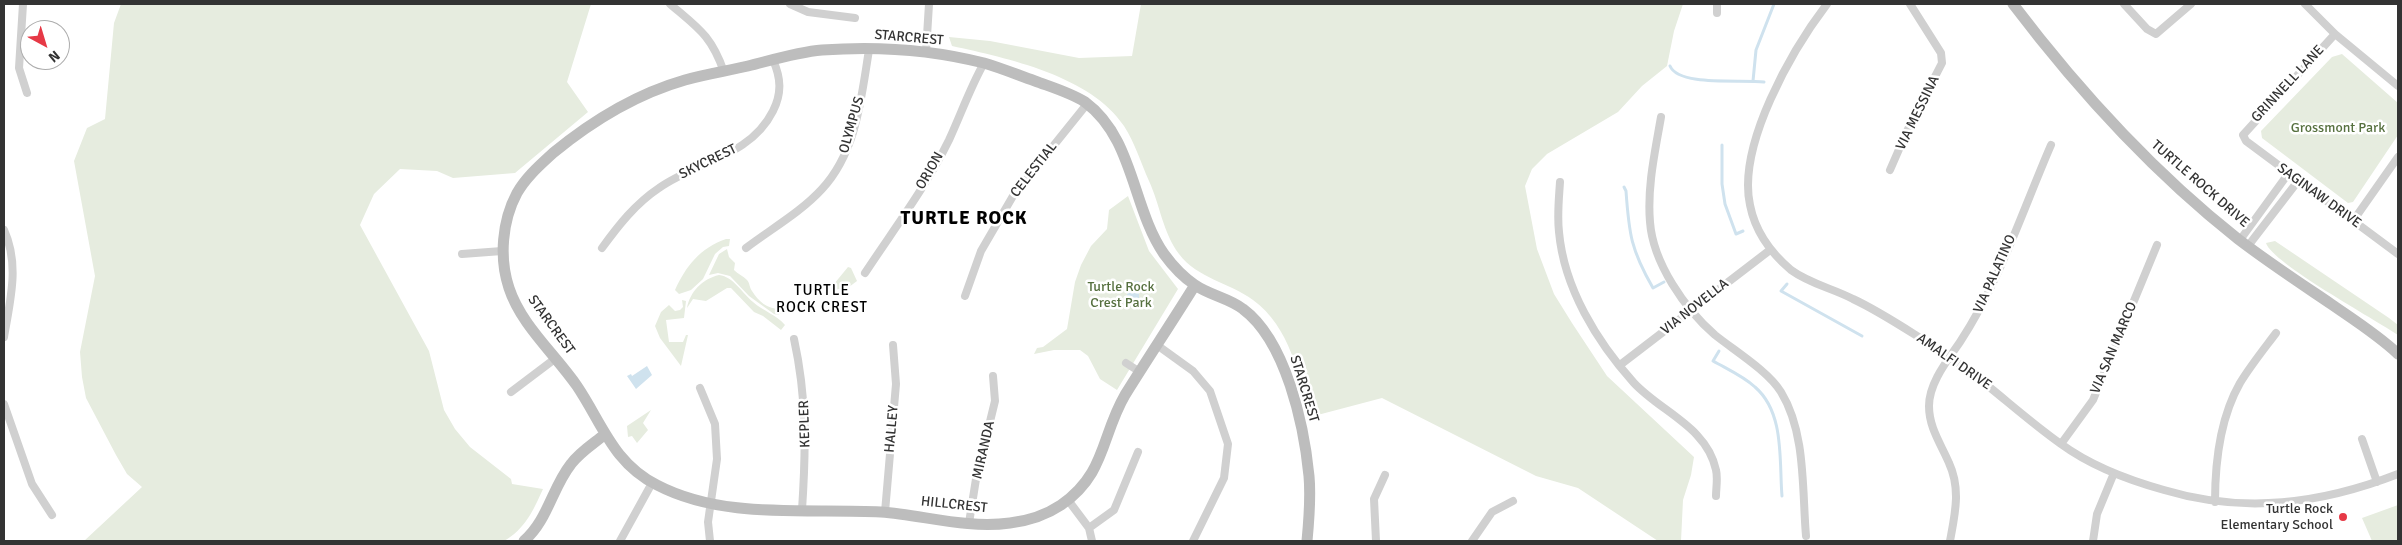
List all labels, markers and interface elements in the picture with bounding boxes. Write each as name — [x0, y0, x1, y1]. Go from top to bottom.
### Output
north arrow — [20, 20, 70, 70]
street label: STARCREST — [874, 27, 944, 49]
street label: GRINNELL LANE — [2248, 42, 2328, 126]
text: N — [45, 47, 63, 66]
street label: VIA MESSINA — [1893, 73, 1943, 153]
street label: OLYMPUS — [836, 95, 868, 155]
park label: Grossmont Park — [2291, 120, 2385, 136]
street label: TURTLE ROCK DRIVE — [2148, 137, 2252, 231]
street label: CELESTIAL — [1007, 139, 1061, 201]
street label: SKYCREST — [676, 141, 740, 183]
street label: ORION — [913, 149, 947, 193]
street label: SAGINAW DRIVE — [2274, 160, 2364, 232]
district label: TURTLE ROCK — [899, 208, 1029, 230]
street label: VIA PALATINO — [1970, 232, 2020, 316]
street label: VIA NOVELLA — [1658, 275, 1732, 339]
park label: Turtle Rock Crest Park — [1088, 279, 1154, 312]
district label: TURTLE ROCK CREST — [775, 282, 869, 317]
street label: STARCREST — [524, 292, 578, 358]
street label: VIA SAN MARCO — [2087, 299, 2141, 397]
street label: AMALFI DRIVE — [1913, 330, 1995, 394]
street label: STARCREST — [1286, 353, 1322, 425]
street label: KEPLER — [796, 400, 814, 448]
street label: HALLEY — [882, 405, 902, 453]
street label: MIRANDA — [969, 419, 999, 481]
street label: HILLCREST — [920, 493, 988, 517]
place label: Turtle Rock Elementary School — [2220, 501, 2333, 534]
marker: Turtle Rock Elementary School — [2337, 511, 2349, 523]

